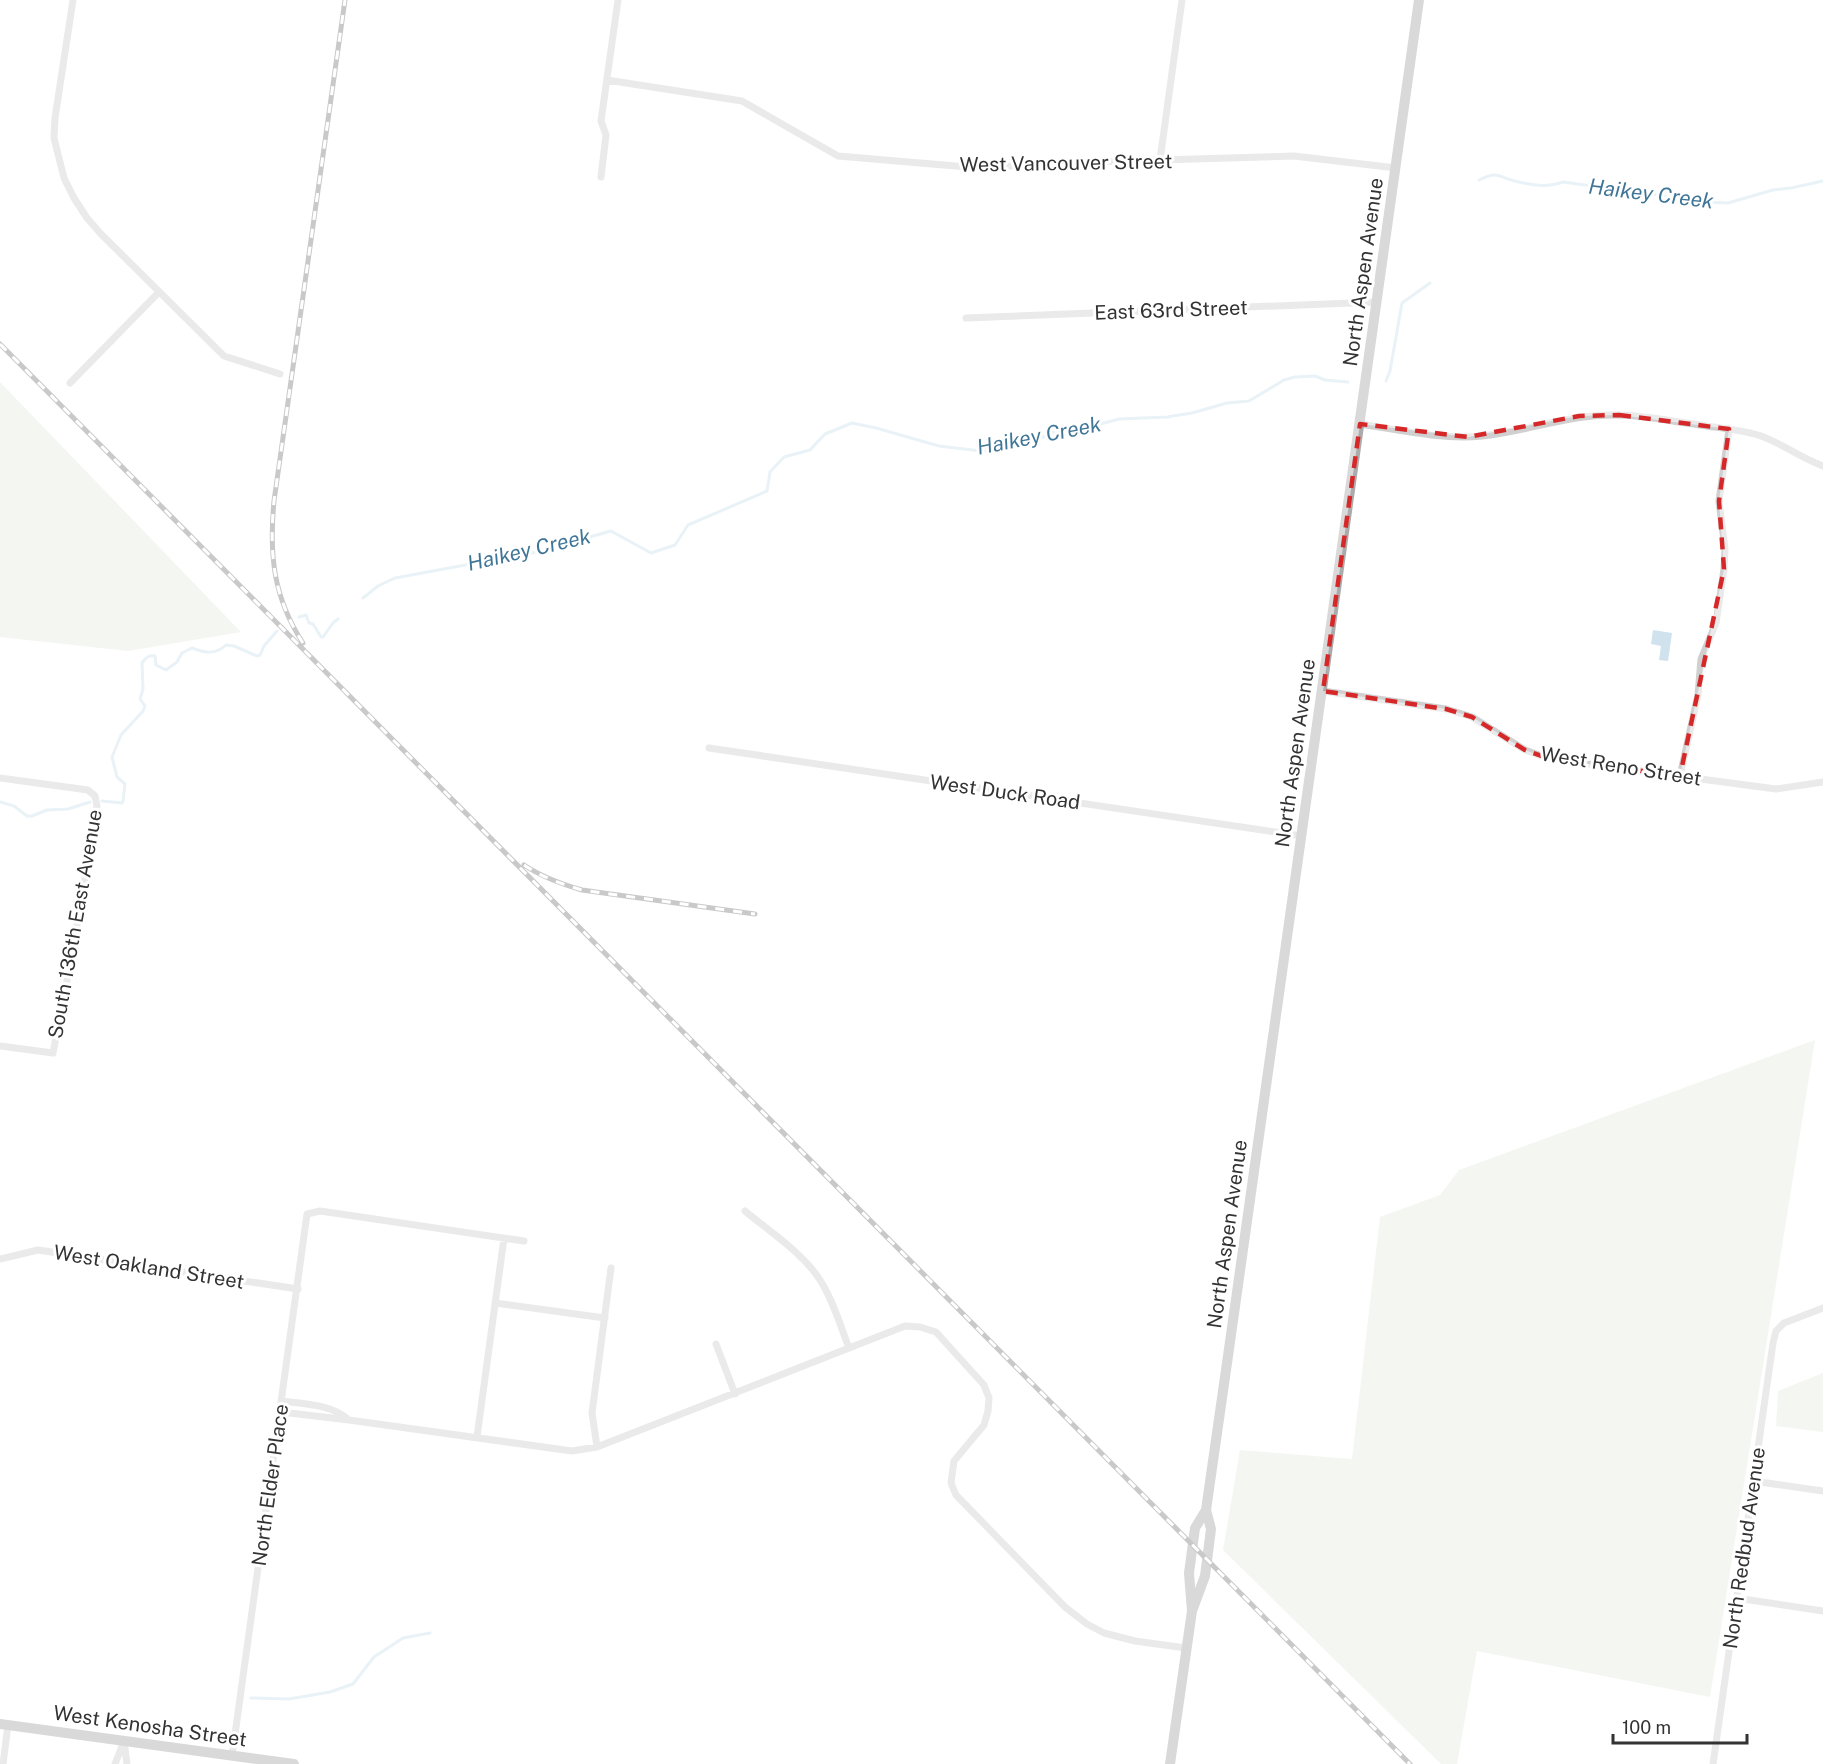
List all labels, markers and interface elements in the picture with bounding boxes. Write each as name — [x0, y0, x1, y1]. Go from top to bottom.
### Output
street label: West Vancouver Street — [959, 149, 1173, 177]
water label: Haikey Creek — [1587, 173, 1716, 214]
street label: North Aspen Avenue — [1338, 176, 1388, 368]
street label: East 63rd Street — [1094, 295, 1248, 325]
water label: Haikey Creek — [975, 411, 1104, 460]
water label: Haikey Creek — [465, 523, 594, 576]
street label: North Aspen Avenue — [1270, 657, 1320, 849]
street label: West Reno Street — [1539, 741, 1703, 791]
street label: West Duck Road — [928, 770, 1082, 814]
street label: South 136th East Avenue — [43, 808, 107, 1040]
street label: North Aspen Avenue — [1202, 1138, 1252, 1330]
street label: West Oakland Street — [52, 1240, 246, 1294]
street label: North Elder Place — [247, 1402, 293, 1568]
street label: North Redbud Avenue — [1718, 1446, 1770, 1650]
street label: West Kenosha Street — [52, 1701, 248, 1751]
scale bar — [1613, 1707, 1746, 1745]
text: 100 m — [1622, 1717, 1671, 1738]

